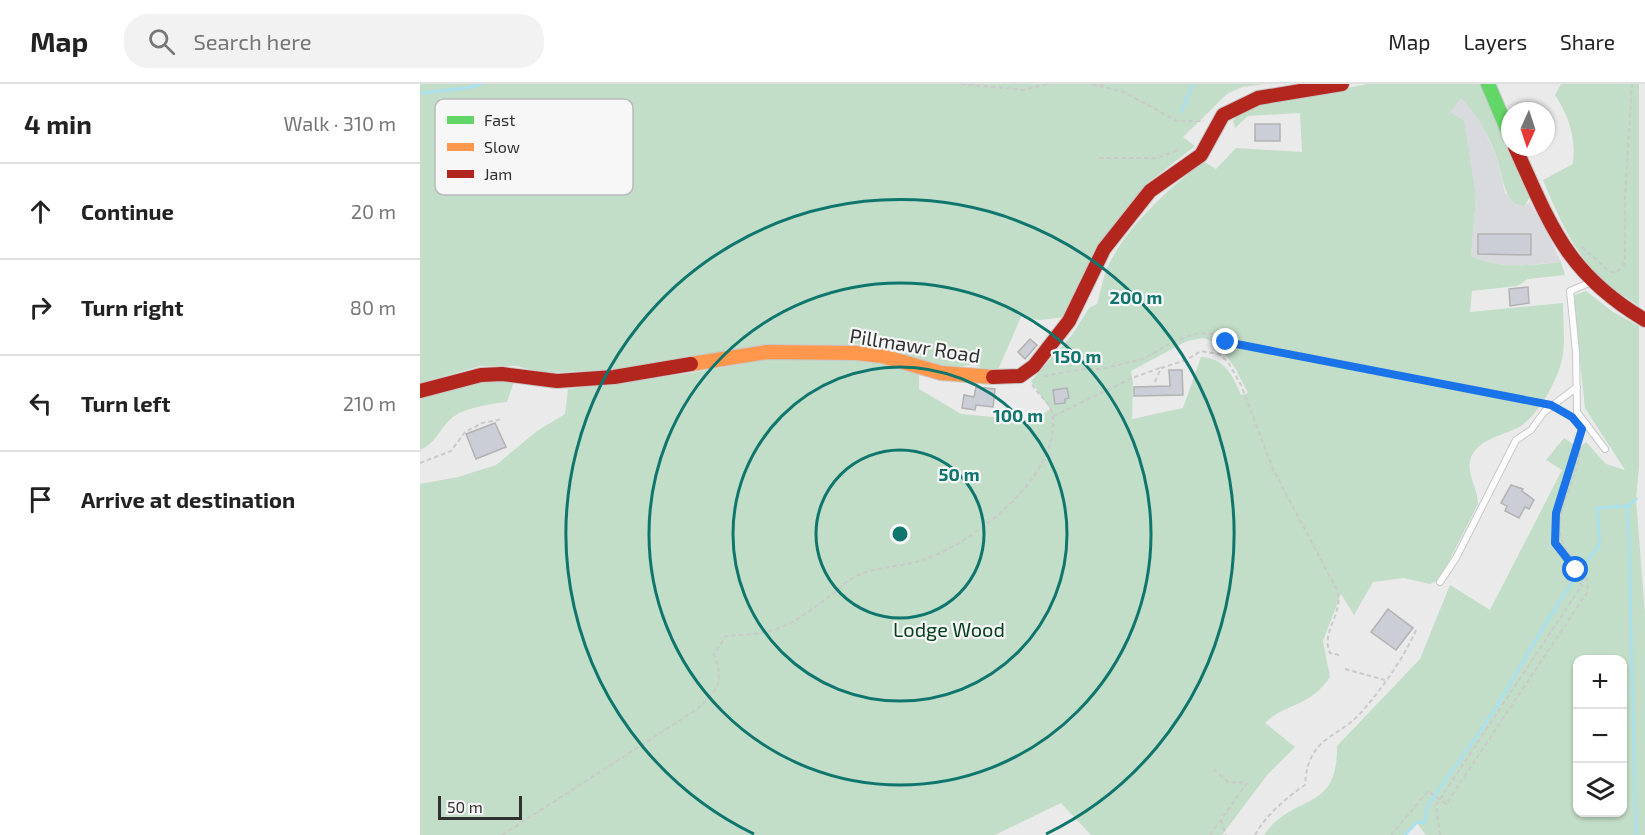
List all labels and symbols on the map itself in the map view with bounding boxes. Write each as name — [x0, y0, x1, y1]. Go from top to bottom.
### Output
legend — [435, 99, 633, 195]
north arrow — [1501, 102, 1555, 156]
text: Fast — [484, 110, 515, 129]
text: Slow — [484, 137, 520, 156]
text: Jam — [484, 164, 512, 183]
text: 200 m — [1110, 286, 1162, 308]
street label: Pillmawr Road — [848, 323, 982, 367]
route end — [1212, 328, 1238, 354]
text: 150 m — [1053, 345, 1101, 367]
text: 100 m — [993, 404, 1043, 426]
text: 50 m — [938, 463, 980, 485]
centre of rings — [890, 524, 910, 544]
route start — [1562, 556, 1588, 582]
park label: Lodge Wood — [893, 617, 1005, 641]
scale bar — [438, 793, 522, 820]

